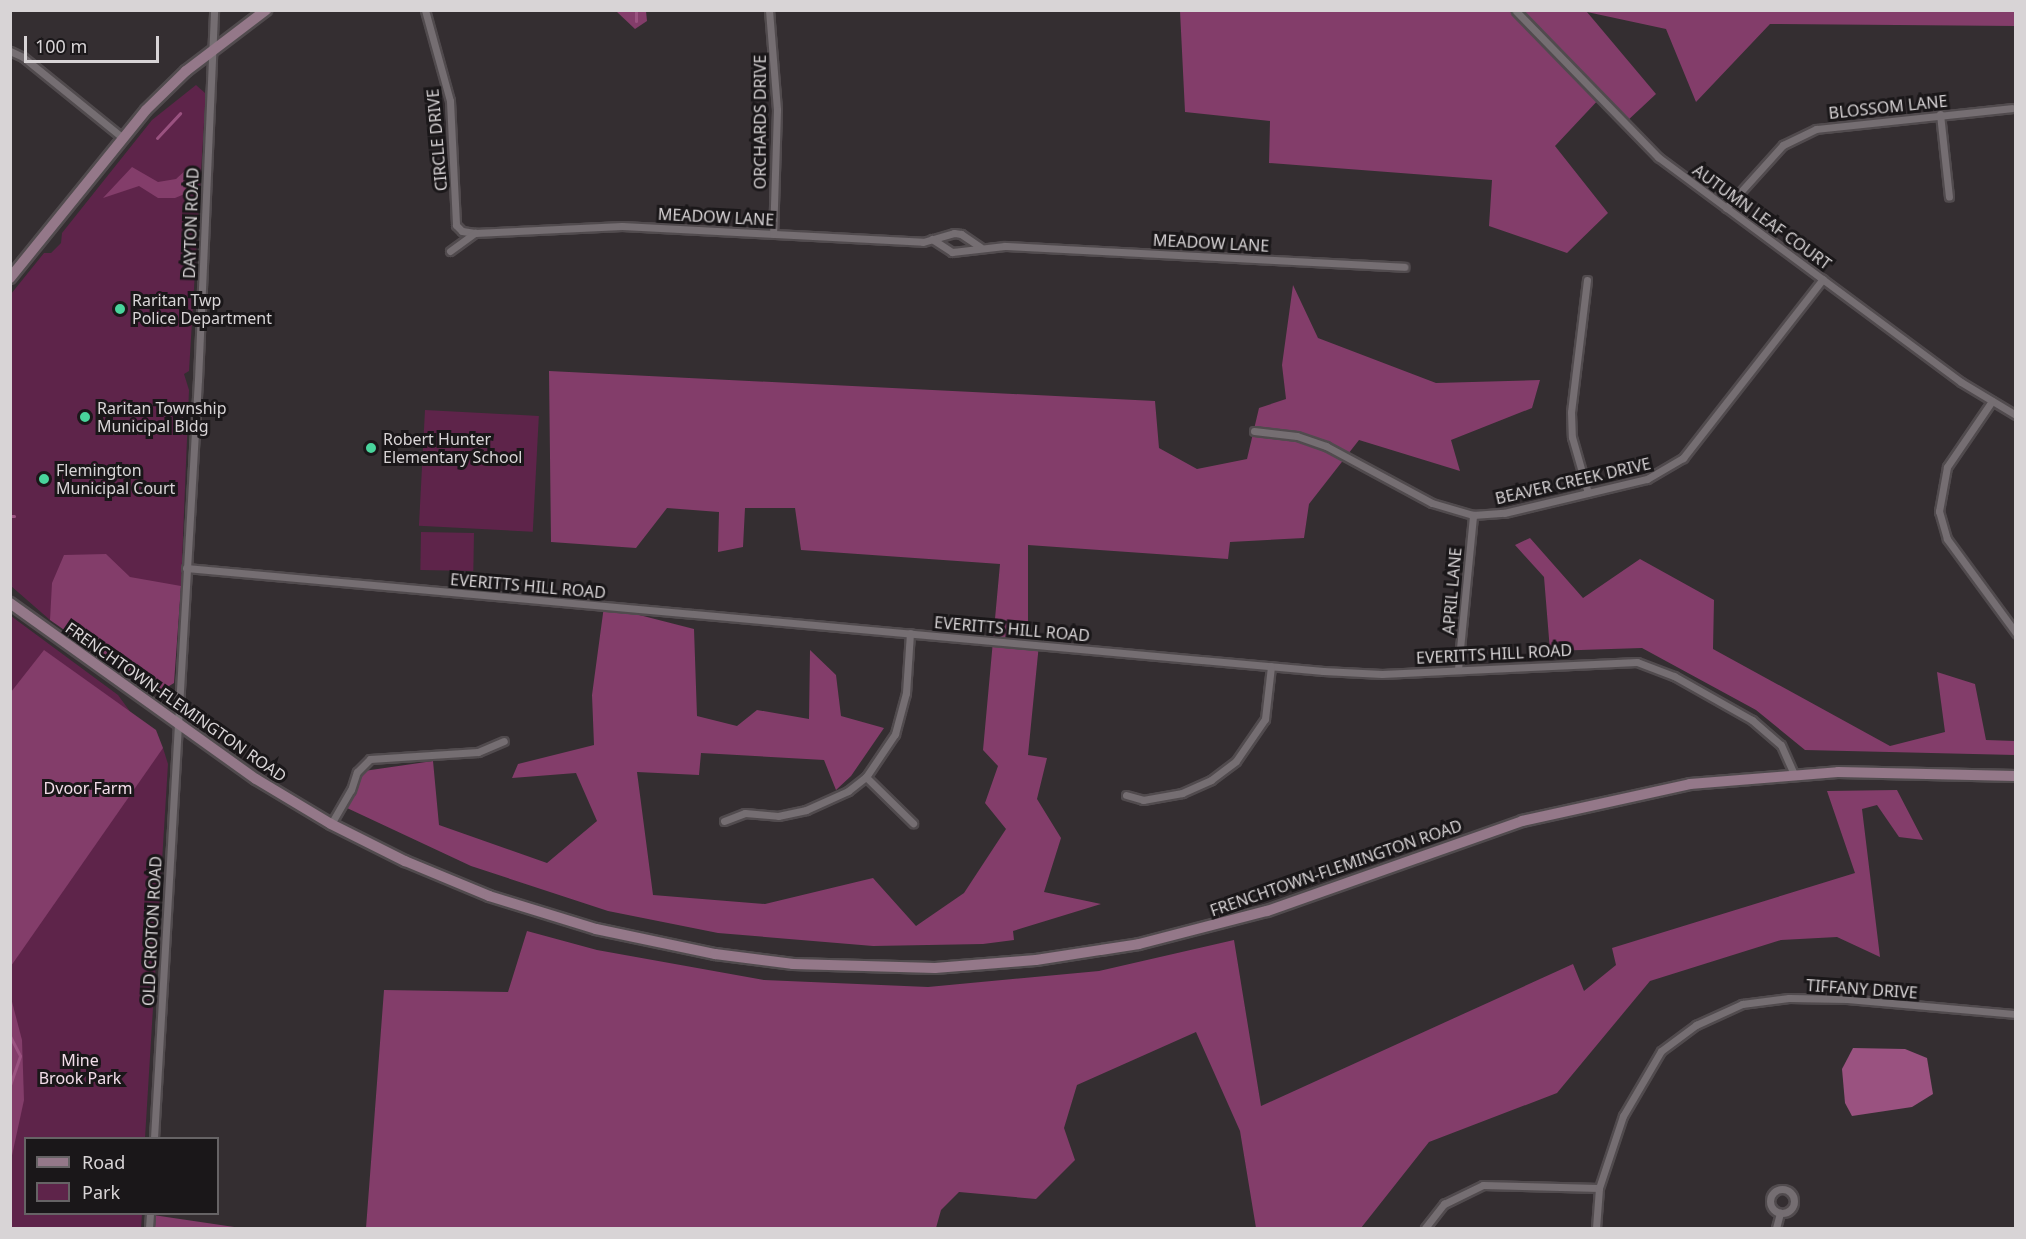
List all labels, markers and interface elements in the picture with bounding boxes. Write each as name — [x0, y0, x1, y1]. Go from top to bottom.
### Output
scale bar — [27, 24, 162, 62]
text: 100 m — [35, 34, 87, 58]
street label: ORCHARDS DRIVE — [750, 55, 770, 189]
street label: CIRCLE DRIVE — [423, 88, 451, 192]
street label: BLOSSOM LANE — [1828, 91, 1948, 123]
street label: AUTUMN LEAF COURT — [1689, 160, 1835, 274]
street label: DAYTON ROAD — [179, 167, 203, 279]
street label: MEADOW LANE — [657, 204, 775, 230]
street label: MEADOW LANE — [1152, 230, 1270, 256]
place label: Raritan Twp Police Department — [132, 290, 272, 328]
marker: Raritan Twp Police Department — [113, 302, 127, 316]
place label: Raritan Township Municipal Bldg — [97, 398, 227, 436]
marker: Raritan Township Municipal Bldg — [78, 410, 92, 424]
place label: Robert Hunter Elementary School — [383, 429, 522, 467]
marker: Robert Hunter Elementary School — [364, 441, 378, 455]
street label: BEAVER CREEK DRIVE — [1493, 454, 1653, 508]
place label: Flemington Municipal Court — [56, 460, 175, 498]
marker: Flemington Municipal Court — [37, 472, 51, 486]
street label: APRIL LANE — [1439, 547, 1465, 635]
street label: EVERITTS HILL ROAD — [449, 570, 607, 602]
street label: EVERITTS HILL ROAD — [933, 613, 1091, 645]
street label: FRENCHTOWN-FLEMINGTON ROAD — [62, 618, 290, 786]
street label: EVERITTS HILL ROAD — [1416, 640, 1572, 668]
park label: Dvoor Farm — [44, 778, 132, 798]
street label: FRENCHTOWN-FLEMINGTON ROAD — [1208, 816, 1464, 920]
street label: OLD CROTON ROAD — [138, 855, 166, 1007]
street label: TIFFANY DRIVE — [1806, 976, 1918, 1002]
park label: Mine Brook Park — [39, 1050, 121, 1088]
legend — [24, 1137, 219, 1215]
text: Road — [82, 1150, 125, 1174]
text: Park — [82, 1180, 120, 1204]

